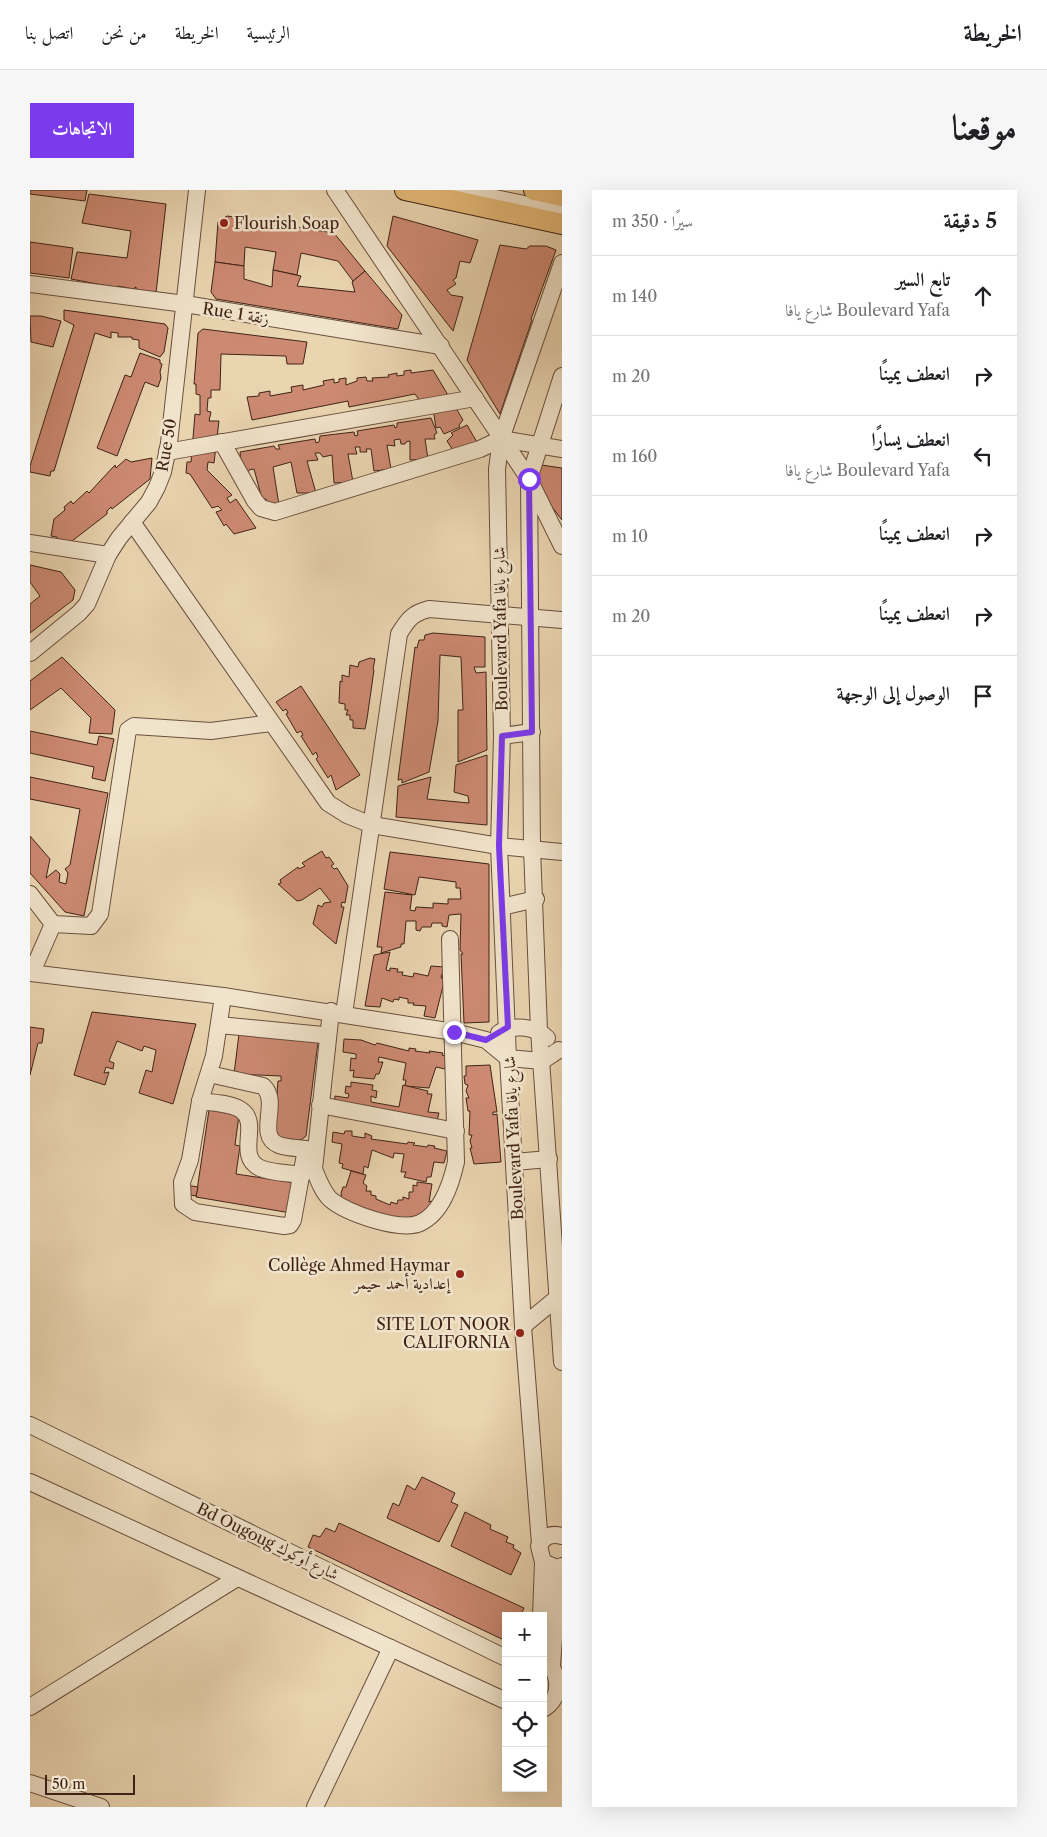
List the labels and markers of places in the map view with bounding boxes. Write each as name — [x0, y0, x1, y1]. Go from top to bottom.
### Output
place label: Flourish Soap — [234, 213, 339, 233]
marker: Flourish Soap — [218, 217, 230, 229]
place label: Collège Ahmed Haymar إعدادية أحمد حيمر — [268, 1255, 452, 1294]
marker: Collège Ahmed Haymar إعدادية أحمد حيمر — [454, 1268, 466, 1280]
place label: SITE LOT NOOR CALIFORNIA — [376, 1314, 511, 1352]
marker: SITE LOT NOOR CALIFORNIA — [514, 1327, 526, 1339]

